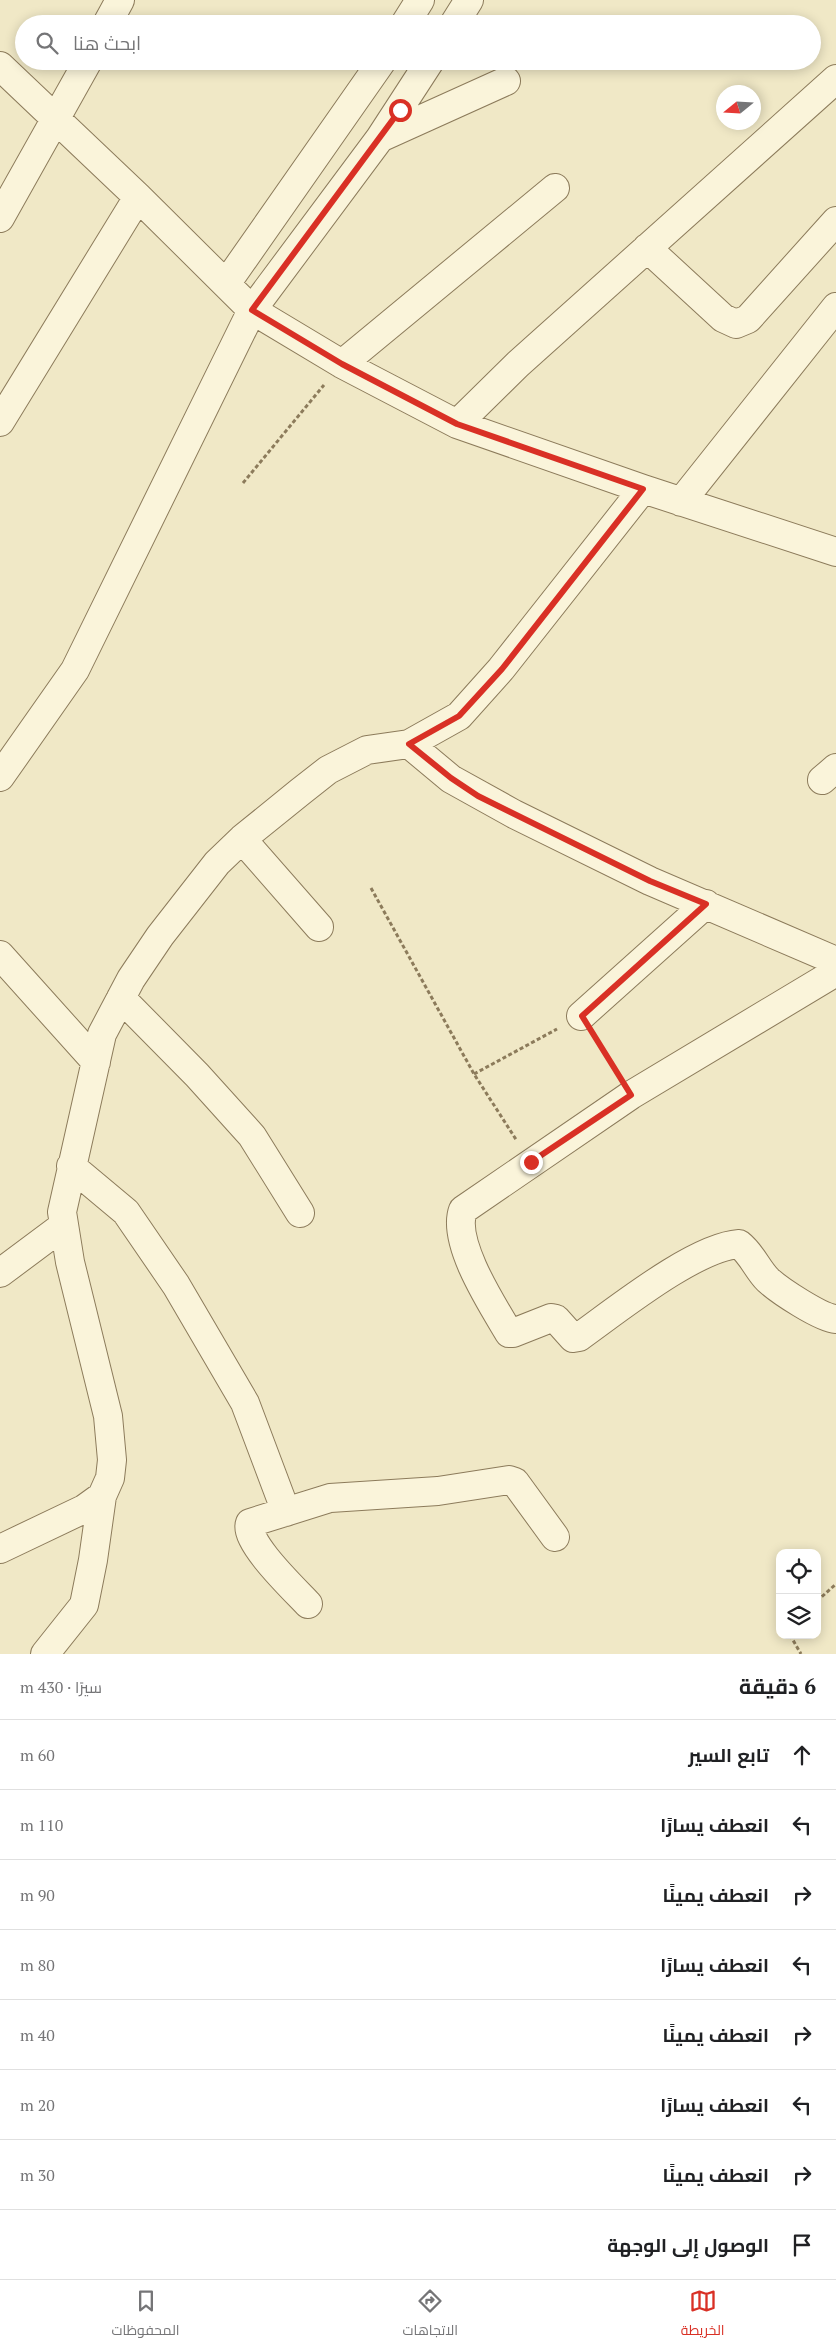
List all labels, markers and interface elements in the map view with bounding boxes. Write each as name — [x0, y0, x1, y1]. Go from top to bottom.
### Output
search box — [15, 15, 821, 70]
icon: search — [33, 29, 61, 57]
text: ابحث هنا — [73, 30, 141, 55]
north arrow — [716, 85, 761, 130]
route start — [389, 99, 412, 122]
route end — [520, 1151, 543, 1174]
map controls — [776, 1549, 821, 1639]
button: locate — [776, 1549, 821, 1594]
button: layers — [776, 1594, 821, 1639]
text: 6 دقيقة — [739, 1672, 816, 1700]
text: سيرًا · 430 m — [20, 1676, 102, 1698]
icon: ahead — [788, 1741, 816, 1769]
text: تابع السير — [688, 1742, 769, 1767]
text: 60 m — [20, 1744, 55, 1766]
icon: left — [788, 1811, 816, 1839]
text: انعطف يسارًا — [660, 1812, 769, 1837]
text: 110 m — [20, 1814, 63, 1836]
icon: right — [788, 1881, 816, 1909]
text: انعطف يمينًا — [663, 1882, 769, 1907]
text: 90 m — [20, 1884, 55, 1906]
icon: left — [788, 1951, 816, 1979]
text: انعطف يسارًا — [660, 1952, 769, 1977]
text: 80 m — [20, 1954, 55, 1976]
icon: right — [788, 2021, 816, 2049]
text: انعطف يمينًا — [663, 2022, 769, 2047]
text: 40 m — [20, 2024, 55, 2046]
icon: left — [788, 2091, 816, 2119]
text: انعطف يسارًا — [660, 2092, 769, 2117]
text: 20 m — [20, 2094, 55, 2116]
icon: right — [788, 2161, 816, 2189]
text: انعطف يمينًا — [663, 2162, 769, 2187]
text: 30 m — [20, 2164, 55, 2186]
icon: arrive — [788, 2231, 816, 2259]
text: الوصول إلى الوجهة — [607, 2232, 769, 2257]
tab: المحفوظات — [111, 2287, 180, 2343]
tab: الاتجاهات — [403, 2287, 458, 2343]
tab: الخريطة — [681, 2287, 725, 2343]

